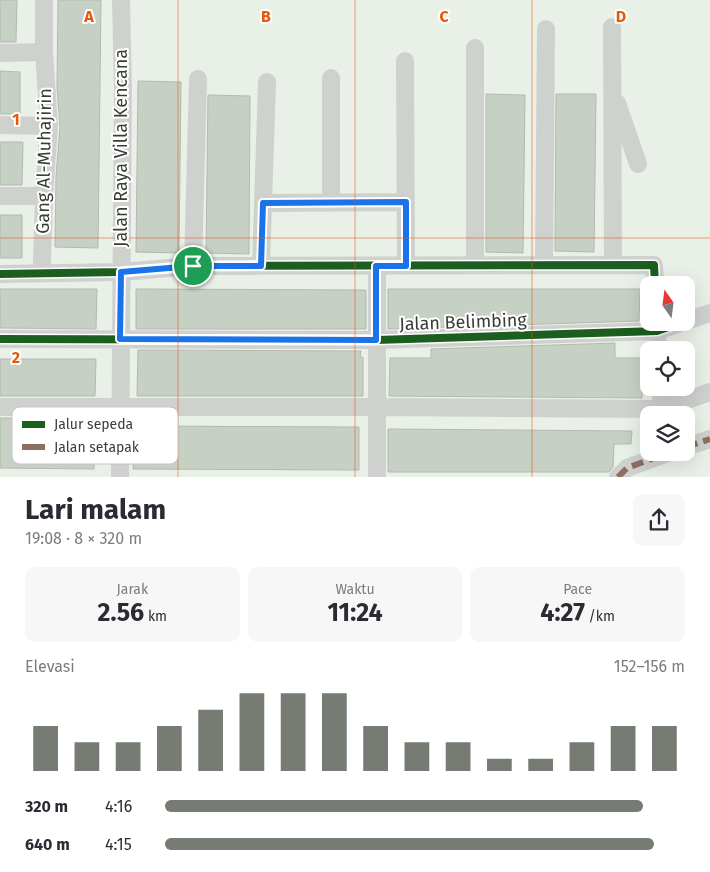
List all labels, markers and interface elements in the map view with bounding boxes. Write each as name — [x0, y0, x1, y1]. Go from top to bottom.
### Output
text: A — [83, 7, 94, 26]
text: B — [261, 7, 271, 26]
text: C — [439, 7, 449, 26]
text: D — [616, 7, 626, 26]
street label: Jalan Raya Villa Kencana — [110, 49, 132, 247]
street label: Gang Al-Muhajirin — [32, 88, 56, 234]
text: 1 — [12, 110, 20, 129]
pin — [172, 245, 214, 287]
icon: arrive — [179, 252, 207, 280]
north arrow — [640, 276, 695, 331]
map controls — [640, 276, 695, 461]
street label: Jalan Belimbing — [399, 309, 528, 335]
button: locate — [640, 341, 695, 396]
text: 2 — [12, 348, 20, 367]
button: layers — [640, 406, 695, 461]
legend — [12, 407, 178, 464]
text: Jalur sepeda — [54, 416, 133, 433]
text: Jalan setapak — [54, 439, 140, 456]
text: Lari malam — [25, 493, 166, 526]
button: share — [633, 494, 685, 546]
text: 19:08 · 8 × 320 m — [25, 529, 142, 548]
text: Jarak — [117, 581, 148, 598]
text: Waktu — [335, 581, 375, 598]
text: Pace — [563, 581, 592, 598]
text: 2.56 — [98, 598, 144, 628]
text: 11:24 — [327, 598, 383, 628]
text: 4:27 — [540, 598, 585, 628]
text: km — [144, 608, 167, 625]
text: /km — [585, 608, 615, 625]
text: Elevasi — [25, 657, 75, 676]
text: 152–156 m — [614, 657, 685, 676]
text: 320 m — [25, 797, 68, 816]
text: 4:16 — [105, 797, 132, 816]
text: 640 m — [25, 835, 70, 854]
text: 4:15 — [105, 835, 132, 854]

